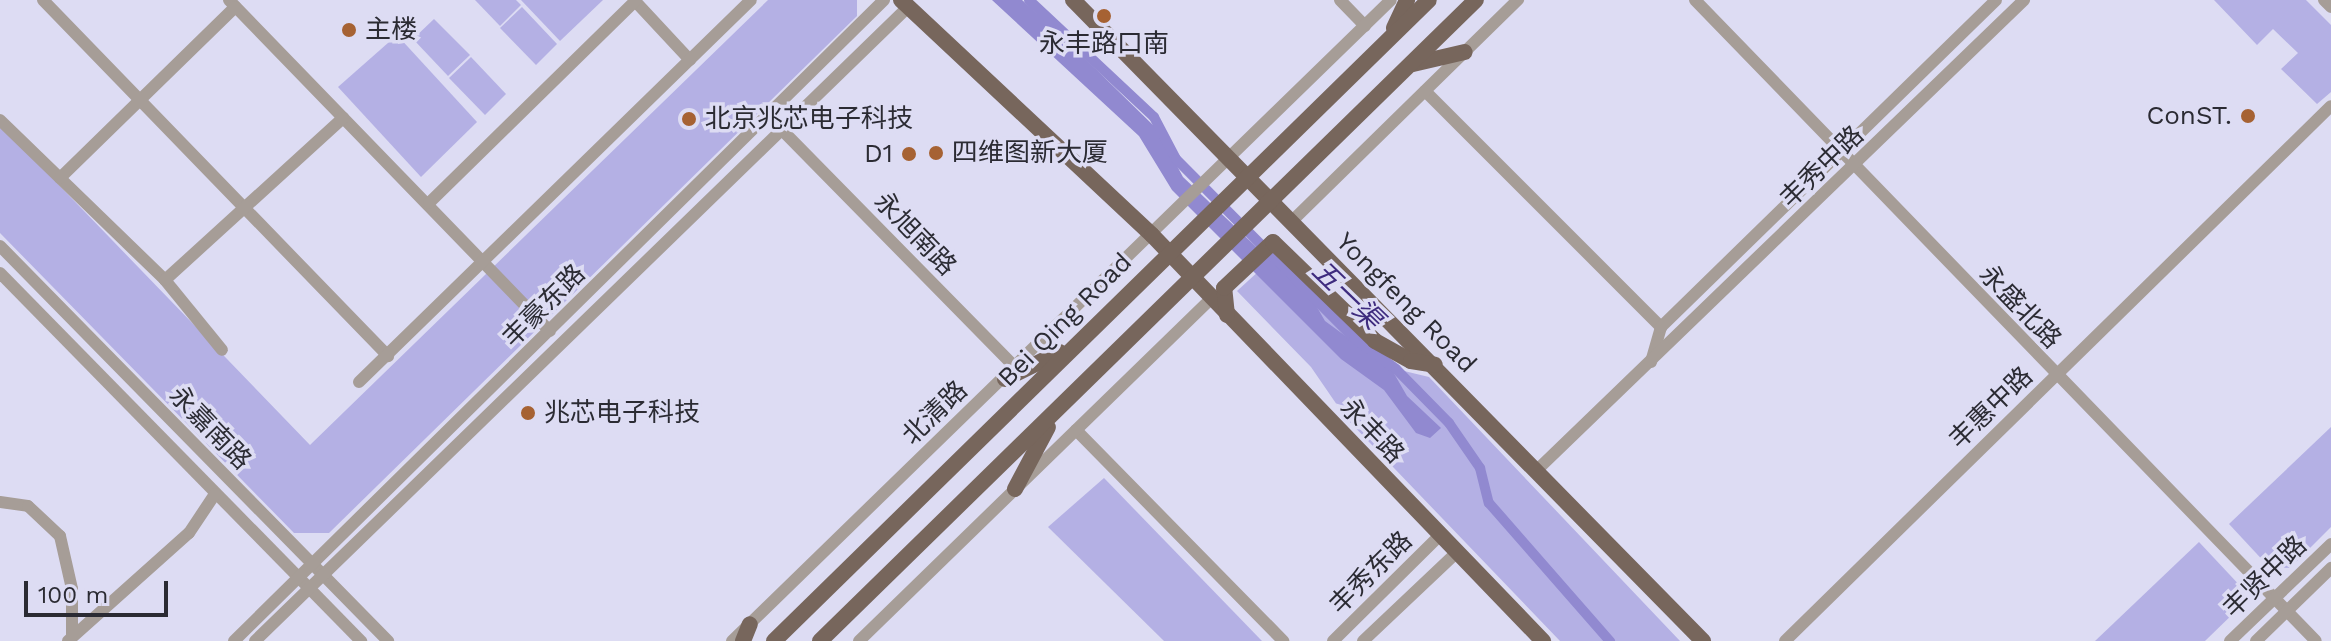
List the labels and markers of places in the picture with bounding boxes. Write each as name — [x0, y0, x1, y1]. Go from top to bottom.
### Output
marker: 永丰路口南 — [1095, 7, 1113, 25]
place label: 主楼 — [365, 14, 417, 46]
marker: 主楼 — [340, 21, 358, 39]
place label: 永丰路口南 — [1039, 28, 1169, 60]
place label: ConST. — [2146, 100, 2232, 132]
place label: 北京兆芯电子科技 — [705, 103, 913, 135]
marker: ConST. — [2239, 107, 2257, 125]
marker: 北京兆芯电子科技 — [680, 110, 698, 128]
place label: 四维图新大厦 — [952, 137, 1108, 169]
place label: D1 — [864, 138, 893, 170]
marker: 四维图新大厦 — [927, 144, 945, 162]
marker: D1 — [900, 145, 918, 163]
place label: 兆芯电子科技 — [544, 397, 700, 429]
marker: 兆芯电子科技 — [519, 404, 537, 422]

